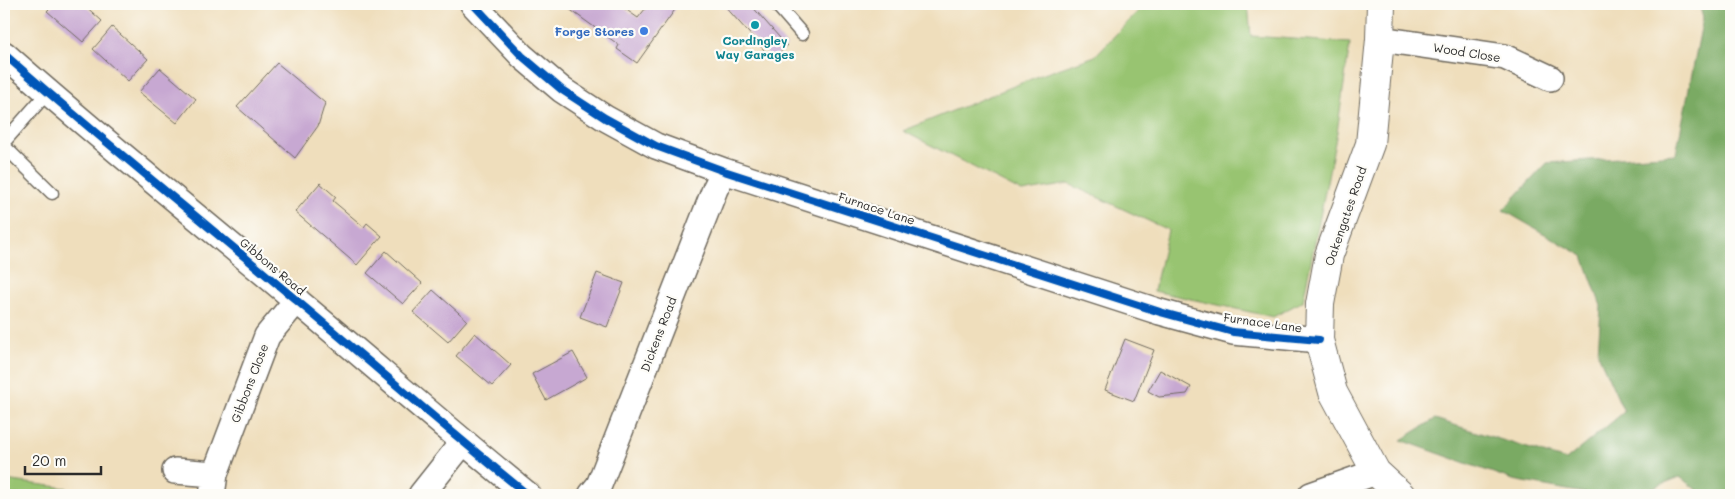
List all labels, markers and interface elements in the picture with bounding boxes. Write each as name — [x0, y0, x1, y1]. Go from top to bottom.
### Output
marker: Cordingley Way Garages — [749, 19, 761, 31]
place label: Forge Stores — [555, 23, 634, 39]
marker: Forge Stores — [638, 25, 650, 37]
place label: Cordingley Way Garages — [716, 32, 795, 62]
street label: Wood Close — [1432, 39, 1502, 65]
street label: Oakengates Road — [1320, 164, 1370, 268]
street label: Furnace Lane — [837, 188, 917, 228]
street label: Gibbons Road — [237, 234, 310, 298]
street label: Dickens Road — [636, 294, 680, 374]
street label: Furnace Lane — [1222, 309, 1304, 335]
street label: Gibbons Close — [227, 341, 271, 425]
scale bar — [25, 444, 101, 476]
text: 20 m — [32, 450, 66, 470]

